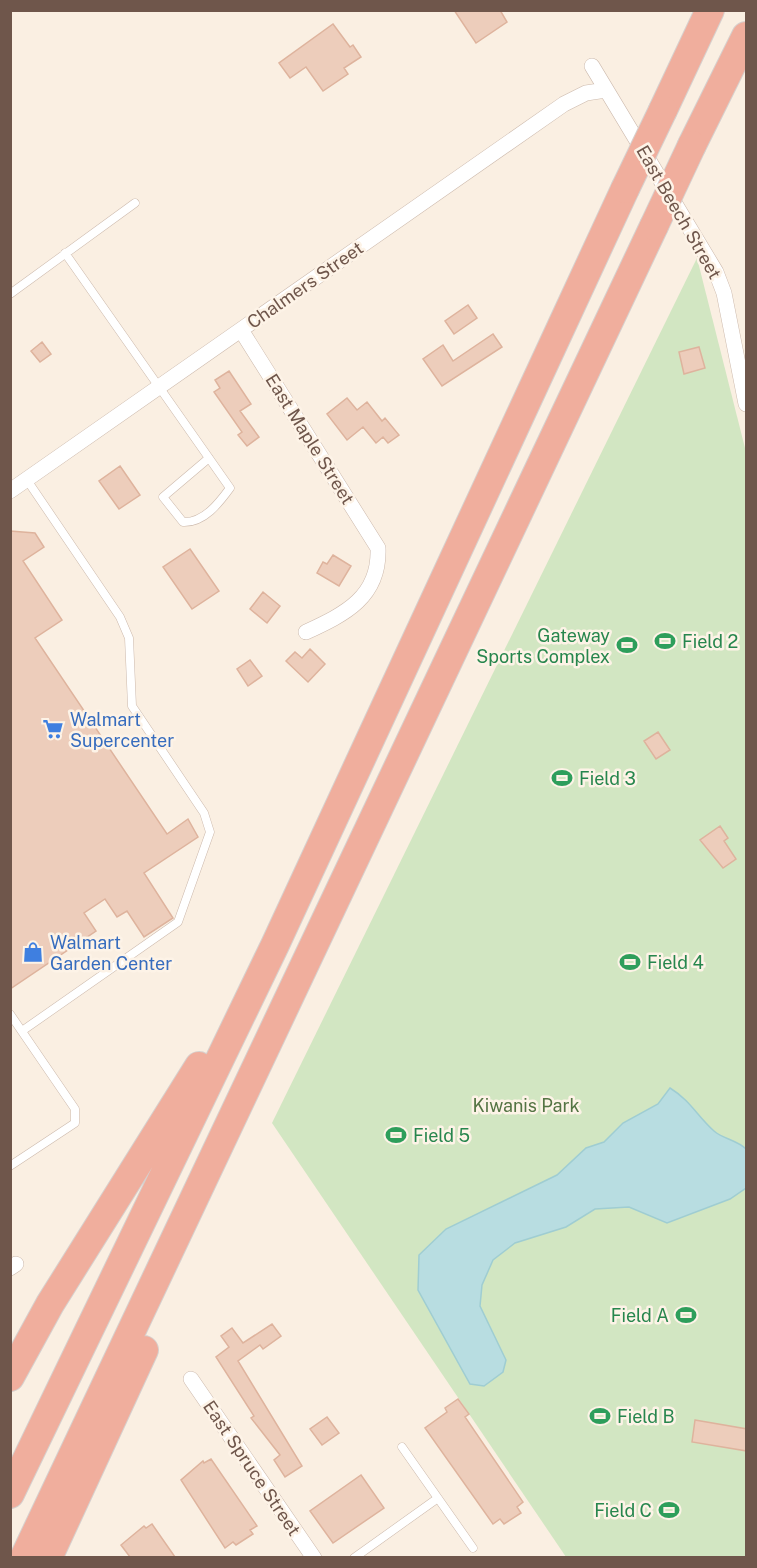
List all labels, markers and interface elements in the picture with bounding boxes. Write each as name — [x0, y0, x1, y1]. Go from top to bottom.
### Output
street label: East Beech Street — [632, 141, 726, 283]
street label: Chalmers Street — [243, 237, 367, 333]
street label: East Maple Street — [261, 370, 359, 508]
place label: Gateway Sports Complex — [476, 625, 610, 667]
sports icon: Field 2 — [653, 629, 677, 653]
place label: Field 2 — [682, 631, 738, 652]
sports icon: Gateway Sports Complex — [615, 633, 639, 657]
place label: Walmart Supercenter — [70, 709, 174, 751]
supermarket icon: Walmart Supercenter — [41, 717, 65, 741]
sports icon: Field 3 — [550, 766, 574, 790]
place label: Field 3 — [579, 768, 636, 789]
place label: Walmart Garden Center — [50, 932, 172, 974]
shop icon: Walmart Garden Center — [21, 940, 45, 964]
sports icon: Field 4 — [618, 950, 642, 974]
place label: Field 4 — [647, 952, 704, 973]
park label: Kiwanis Park — [472, 1095, 580, 1116]
sports icon: Field 5 — [384, 1123, 408, 1147]
place label: Field 5 — [413, 1125, 470, 1146]
sports icon: Field A — [674, 1303, 698, 1327]
place label: Field A — [611, 1305, 669, 1326]
street label: East Spruce Street — [199, 1397, 305, 1539]
sports icon: Field B — [588, 1404, 612, 1428]
place label: Field B — [617, 1406, 675, 1427]
sports icon: Field C — [657, 1498, 681, 1522]
place label: Field C — [594, 1500, 652, 1521]

